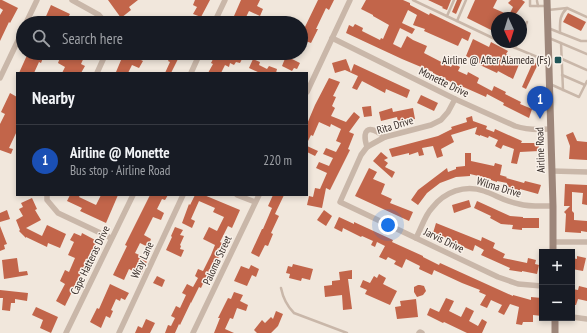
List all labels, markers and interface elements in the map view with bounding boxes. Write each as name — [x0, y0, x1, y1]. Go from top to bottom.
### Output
north arrow — [491, 12, 527, 48]
search box — [16, 16, 308, 60]
icon: search — [30, 27, 52, 49]
text: Search here — [62, 29, 123, 48]
place label: Airline @ After Alameda (Fs) — [442, 53, 550, 67]
marker: Airline @ After Alameda (Fs) — [553, 55, 563, 65]
street label: Monette Drive — [417, 64, 472, 100]
pin: 1 — [527, 86, 553, 119]
text: Nearby — [32, 87, 75, 109]
street label: Rita Drive — [375, 113, 415, 137]
street label: Airline Road — [532, 127, 548, 173]
text: Airline @ Monette — [70, 143, 170, 162]
text: 1 — [42, 152, 48, 169]
text: 220 m — [263, 152, 292, 169]
text: Bus stop · Airline Road — [70, 162, 170, 179]
street label: Wilma Drive — [475, 174, 524, 201]
your location — [378, 215, 398, 235]
street label: Cape Hatteras Drive — [67, 223, 113, 297]
street label: Jarvis Drive — [421, 224, 467, 256]
street label: Paloma Street — [199, 233, 235, 287]
street label: Wray Lane — [127, 239, 157, 281]
map controls — [539, 249, 575, 321]
button: + — [539, 249, 575, 285]
button: − — [539, 285, 575, 321]

